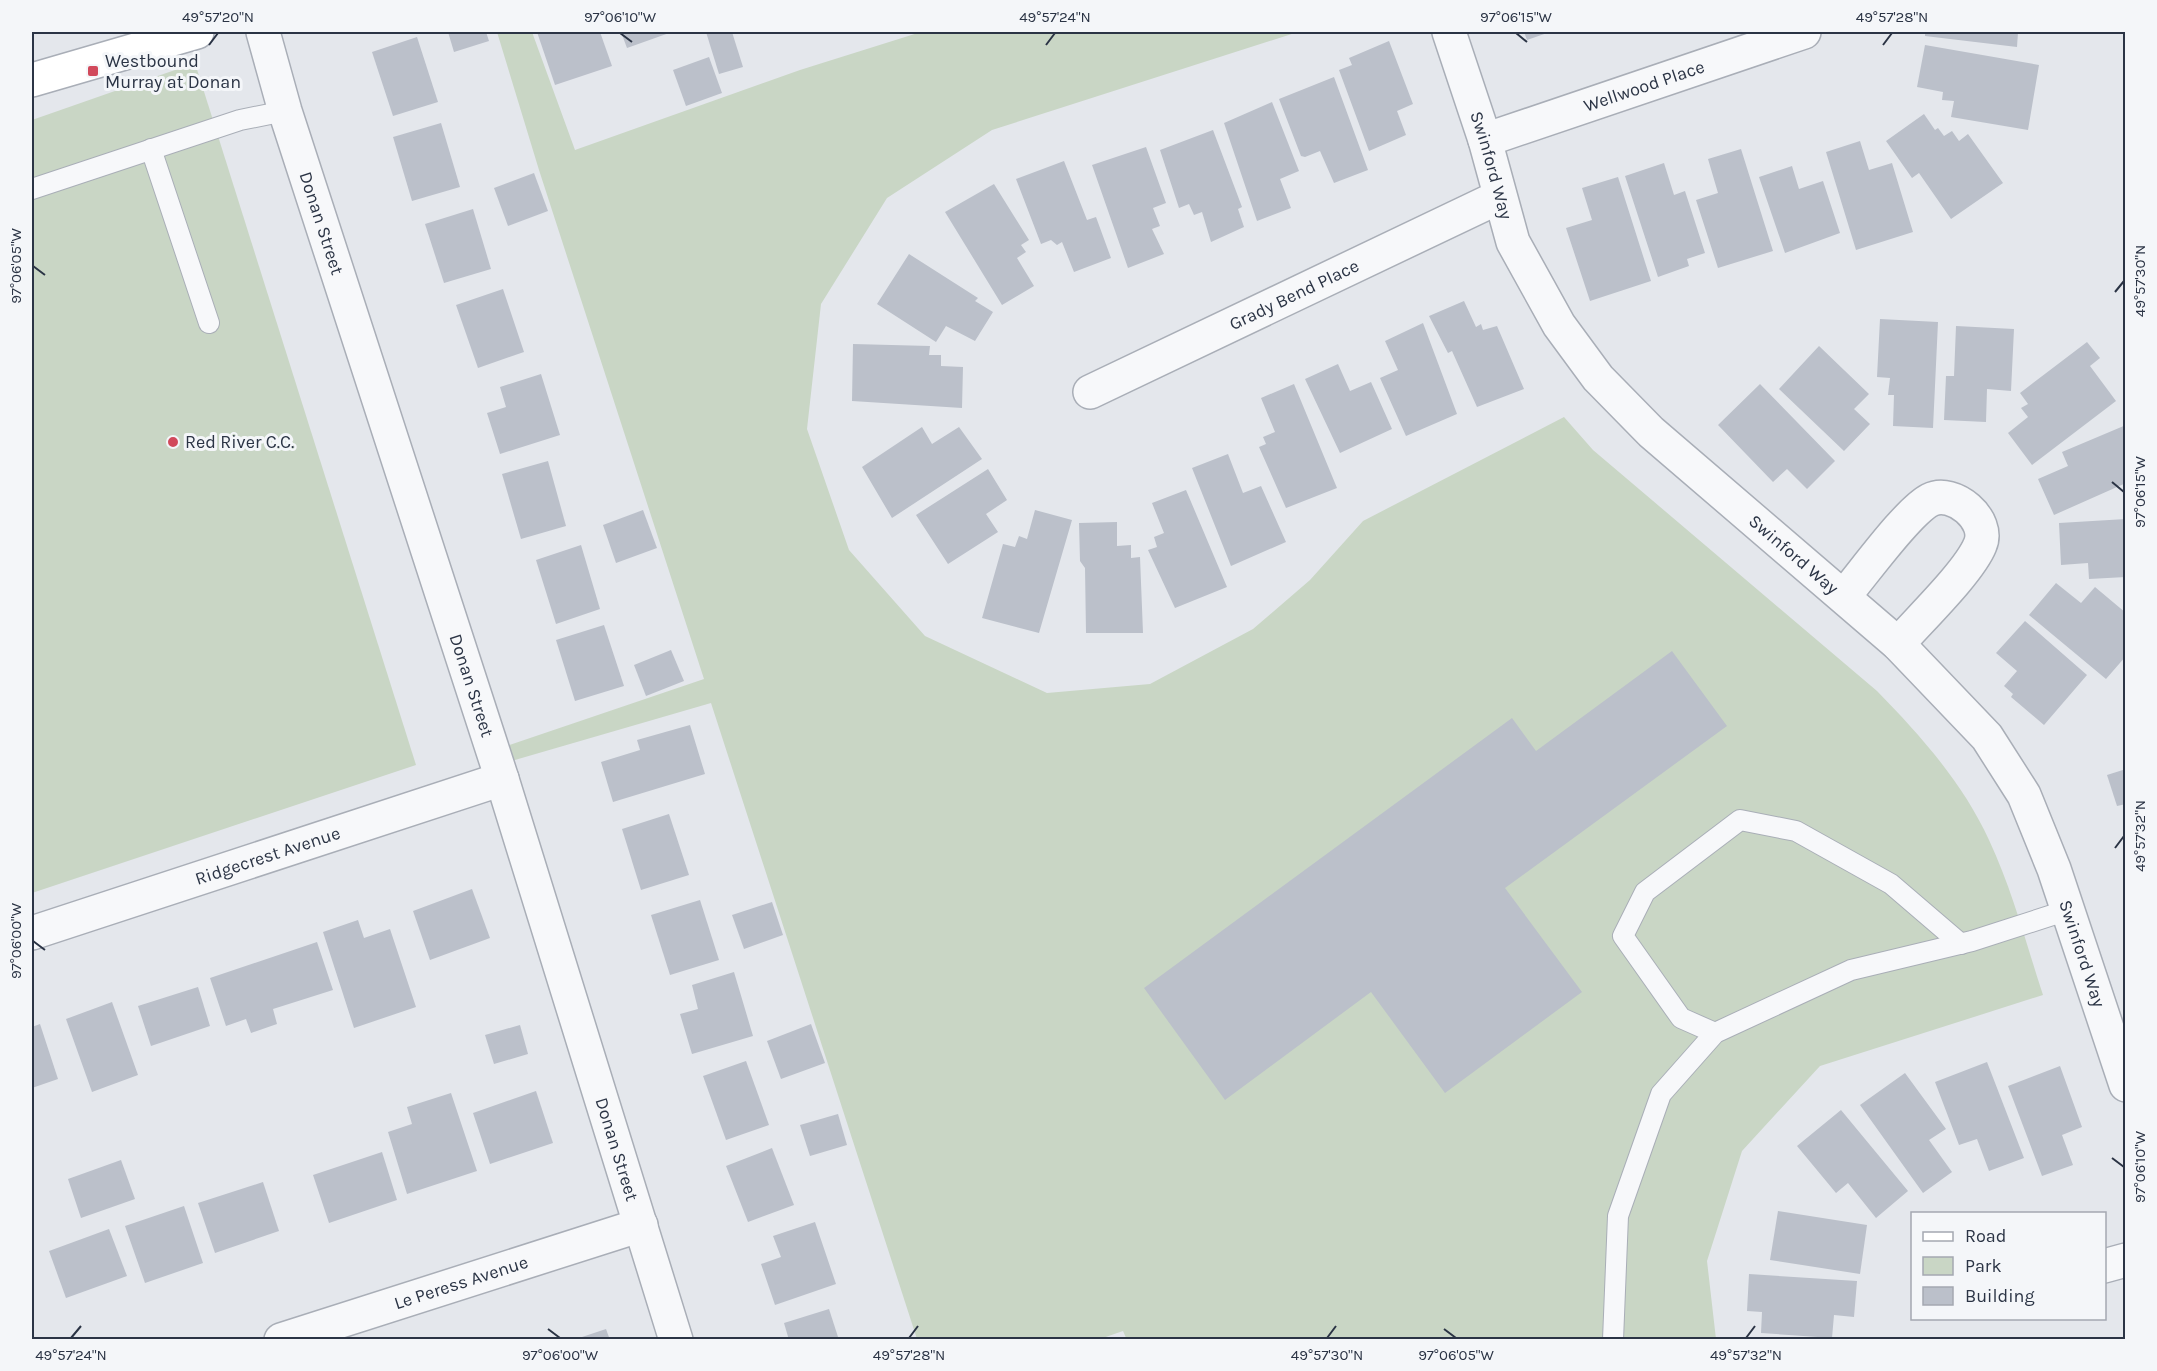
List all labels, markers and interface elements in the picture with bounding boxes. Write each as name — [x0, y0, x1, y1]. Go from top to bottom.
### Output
text: 49°57'20"N — [182, 8, 254, 26]
text: 97°06'10"W — [584, 8, 657, 26]
text: 49°57'24"N — [1019, 8, 1091, 26]
text: 97°06'15"W — [1480, 8, 1552, 26]
text: 49°57'28"N — [1856, 8, 1928, 26]
place label: Westbound Murray at Donan — [105, 50, 241, 93]
street label: Wellwood Place — [1581, 55, 1707, 117]
marker: Westbound Murray at Donan — [86, 64, 100, 78]
street label: Swinford Way — [1465, 108, 1517, 222]
street label: Donan Street — [294, 169, 349, 278]
text: 97°06'05"W — [7, 228, 25, 304]
text: 49°57'30"N — [2131, 245, 2149, 317]
street label: Grady Bend Place — [1226, 254, 1362, 335]
place label: Red River C.C. — [185, 431, 294, 453]
marker: Red River C.C. — [166, 435, 180, 449]
text: 97°06'15"W — [2131, 456, 2149, 528]
street label: Swinford Way — [1744, 510, 1844, 600]
street label: Donan Street — [445, 631, 499, 740]
text: 49°57'32"N — [2131, 800, 2149, 872]
street label: Ridgecrest Avenue — [192, 822, 343, 890]
street label: Swinford Way — [2054, 897, 2110, 1011]
text: 97°06'00"W — [7, 902, 25, 979]
street label: Donan Street — [590, 1095, 643, 1204]
text: 97°06'10"W — [2131, 1130, 2149, 1203]
legend — [1911, 1212, 2106, 1320]
text: Road — [1965, 1225, 2006, 1247]
street label: Le Peress Avenue — [391, 1251, 531, 1314]
text: Park — [1965, 1255, 2002, 1277]
text: Building — [1965, 1285, 2035, 1307]
text: 49°57'24"N — [35, 1346, 107, 1364]
text: 97°06'00"W — [522, 1346, 599, 1364]
text: 49°57'28"N — [873, 1346, 945, 1364]
text: 49°57'30"N — [1291, 1346, 1363, 1364]
text: 97°06'05"W — [1418, 1346, 1494, 1364]
text: 49°57'32"N — [1710, 1346, 1782, 1364]

